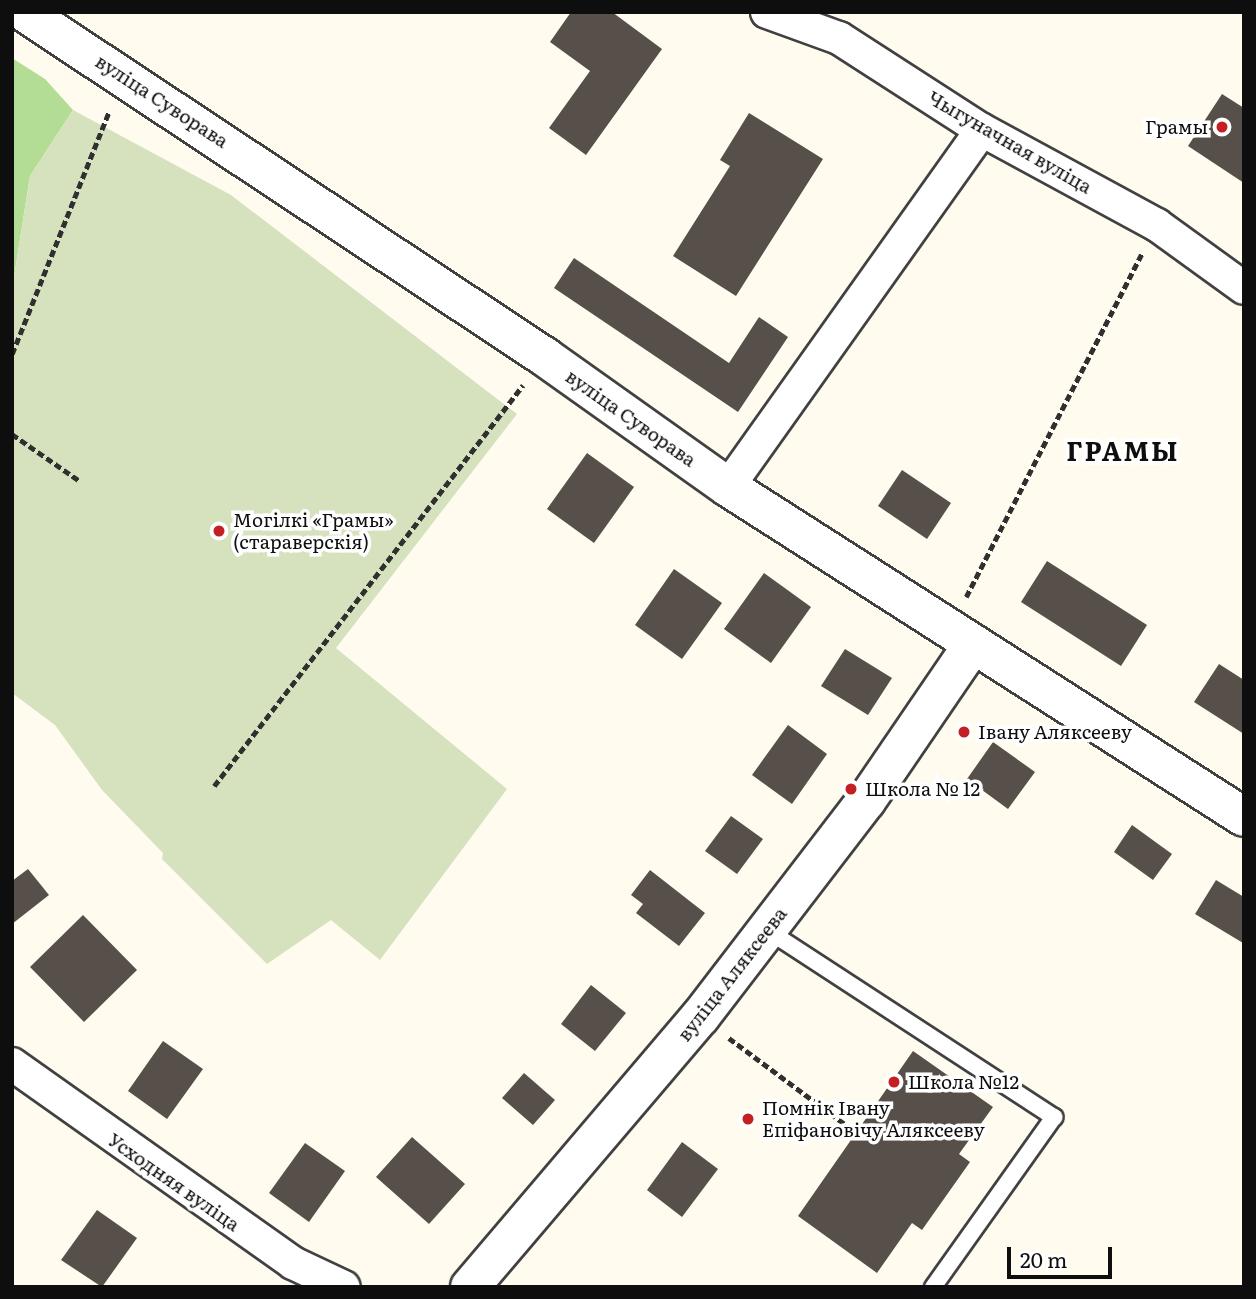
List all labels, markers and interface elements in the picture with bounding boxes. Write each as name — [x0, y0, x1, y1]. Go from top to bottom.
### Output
street label: вуліца Суворава — [91, 50, 233, 152]
street label: Чыгуначная вуліца — [924, 86, 1096, 198]
place label: Грамы — [1145, 116, 1208, 138]
marker: Грамы — [1214, 119, 1230, 135]
street label: вуліца Суворава — [561, 365, 701, 471]
district label: ГРАМЫ — [1067, 434, 1179, 466]
place label: Могілкі «Грамы» (стараверскія) — [233, 509, 394, 553]
marker: Могілкі «Грамы» (стараверскія) — [211, 523, 227, 539]
place label: Івану Аляксееву — [978, 721, 1132, 743]
marker: Івану Аляксееву — [956, 724, 972, 740]
place label: Школа № 12 — [865, 778, 980, 800]
marker: Школа № 12 — [843, 781, 859, 797]
street label: вуліца Аляксеева — [673, 902, 791, 1046]
place label: Школа №12 — [908, 1071, 1019, 1093]
marker: Школа №12 — [886, 1074, 902, 1090]
place label: Помнік Івану Епіфановічу Аляксееву — [762, 1097, 985, 1141]
marker: Помнік Івану Епіфановічу Аляксееву — [740, 1111, 756, 1127]
street label: Усходняя вуліца — [104, 1128, 244, 1236]
scale bar — [1011, 1232, 1116, 1276]
text: 20 m — [1020, 1243, 1067, 1274]

